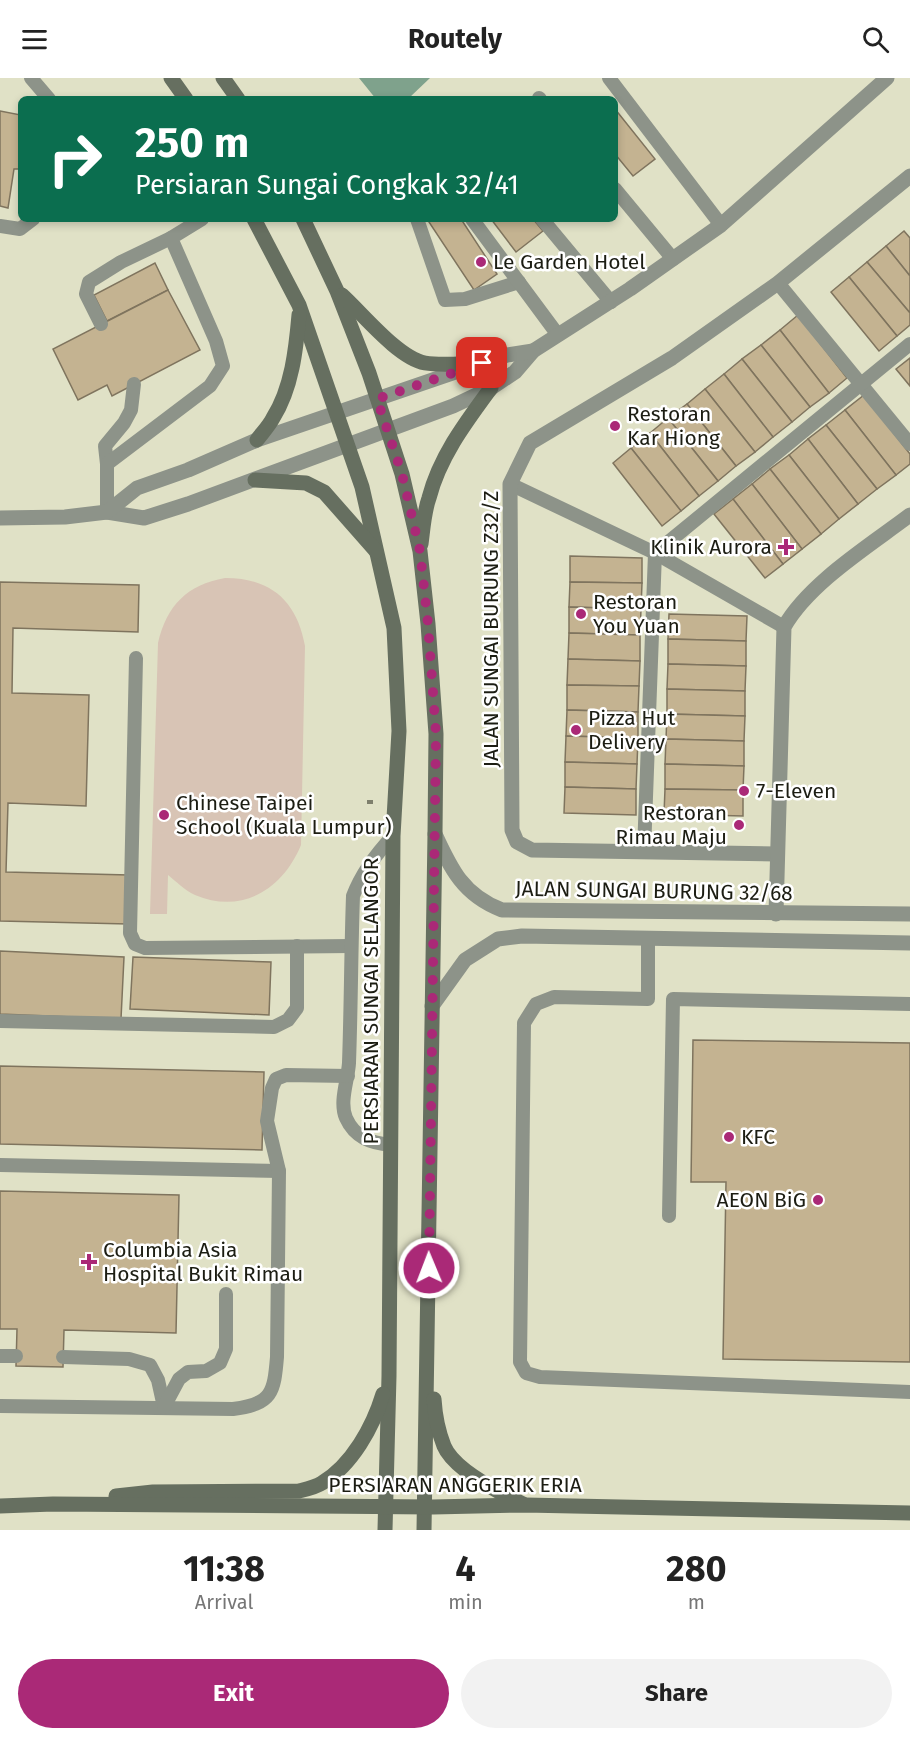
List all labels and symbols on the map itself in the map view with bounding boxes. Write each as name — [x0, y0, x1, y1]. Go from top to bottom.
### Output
place label: Le Garden Hotel — [493, 249, 645, 275]
marker: Le Garden Hotel — [474, 255, 488, 269]
pin — [456, 337, 507, 388]
place label: Restoran Kar Hiong — [627, 401, 720, 451]
marker: Restoran Kar Hiong — [608, 419, 622, 433]
street label: JALAN SUNGAI BURUNG Z32/Z — [478, 490, 504, 767]
place label: Klinik Aurora — [650, 534, 772, 560]
marker: Klinik Aurora — [777, 538, 795, 556]
place label: Restoran You Yuan — [593, 589, 680, 639]
marker: Restoran You Yuan — [574, 607, 588, 621]
place label: Pizza Hut Delivery — [588, 705, 676, 755]
marker: Pizza Hut Delivery — [569, 723, 583, 737]
place label: 7-Eleven — [756, 778, 836, 804]
marker: 7-Eleven — [737, 784, 751, 798]
place label: Chinese Taipei School (Kuala Lumpur) — [176, 790, 391, 840]
place label: Restoran Rimau Maju — [616, 800, 727, 850]
marker: Chinese Taipei School (Kuala Lumpur) — [157, 808, 171, 822]
marker: Restoran Rimau Maju — [732, 818, 746, 832]
street label: PERSIARAN SUNGAI SELANGOR — [358, 857, 384, 1145]
street label: JALAN SUNGAI BURUNG 32/68 — [515, 876, 793, 906]
place label: KFC — [741, 1124, 775, 1150]
marker: KFC — [722, 1130, 736, 1144]
place label: AEON BiG — [717, 1187, 806, 1213]
marker: AEON BiG — [811, 1193, 825, 1207]
position arrow — [397, 1236, 461, 1300]
place label: Columbia Asia Hospital Bukit Rimau — [103, 1237, 303, 1287]
marker: Columbia Asia Hospital Bukit Rimau — [80, 1253, 98, 1271]
street label: PERSIARAN ANGGERIK ERIA — [328, 1472, 582, 1498]

